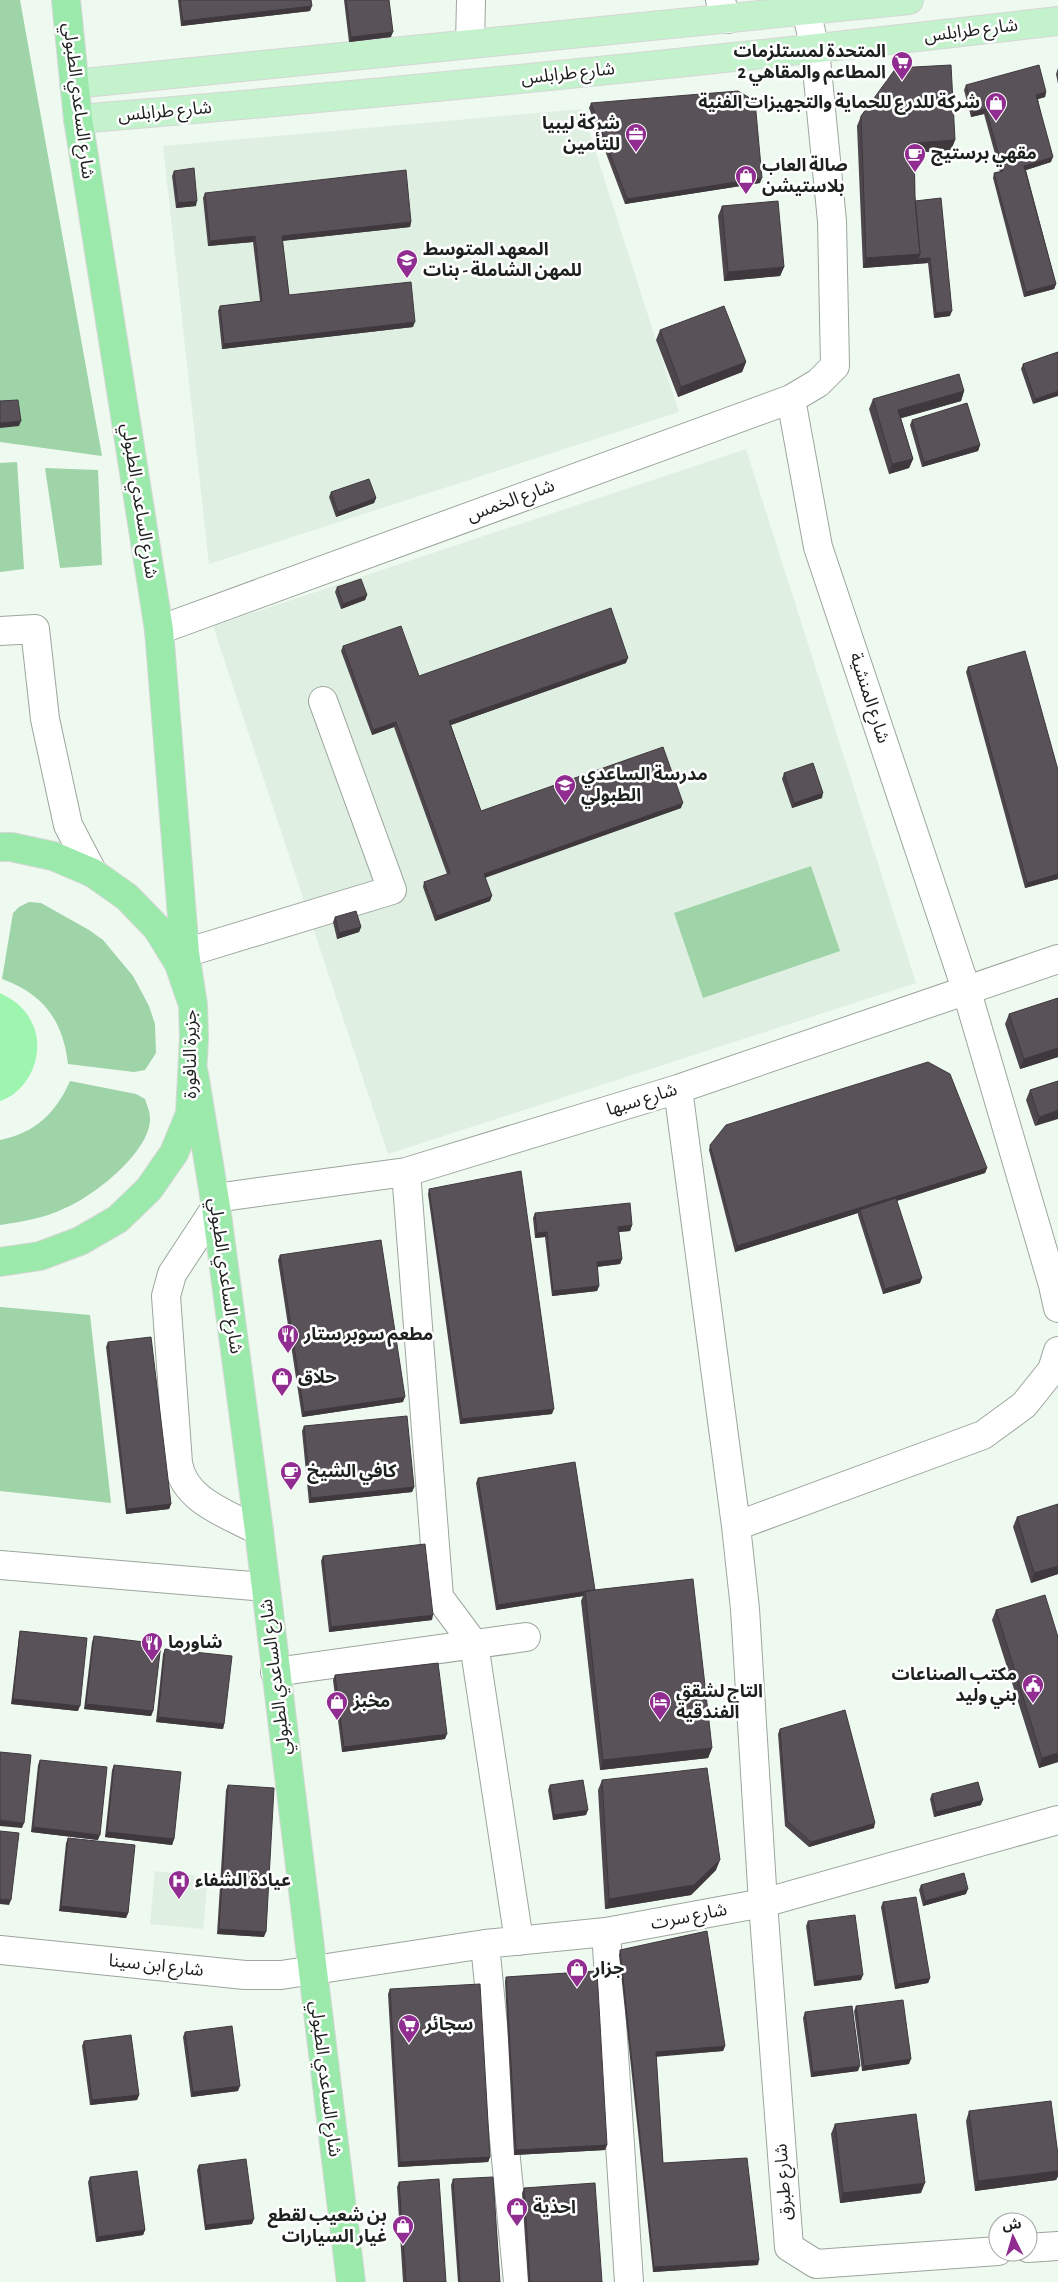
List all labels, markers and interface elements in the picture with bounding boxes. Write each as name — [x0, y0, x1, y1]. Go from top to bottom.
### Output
street label: شارع طرابلس — [923, 16, 1019, 50]
street label: شارع الساعدي الطبولي — [56, 22, 97, 181]
place label: المتحدة لمستلزمات المطاعم والمقاهي 2 — [733, 43, 886, 86]
supermarket icon: المتحدة لمستلزمات المطاعم والمقاهي 2 — [890, 50, 914, 81]
street label: شارع طرابلس — [520, 60, 616, 92]
shop icon: شركة للدرع للحماية والتجهيزات الفنية — [984, 91, 1008, 122]
place label: شركة للدرع للحماية والتجهيزات الفنية — [698, 92, 980, 115]
street label: شارع طرابلس — [117, 99, 213, 129]
place label: شركة ليبيا للتأمين — [542, 113, 620, 154]
office icon: شركة ليبيا للتأمين — [624, 122, 648, 153]
cafe icon: مقهي برستيج — [903, 142, 927, 173]
place label: مقهي برستيج — [931, 145, 1037, 167]
place label: صالة العاب بلاستيشن — [762, 155, 848, 196]
shop icon: صالة العاب بلاستيشن — [734, 164, 758, 195]
place label: المعهد المتوسط للمهن الشاملة - بنات — [423, 241, 582, 280]
school or university icon: المعهد المتوسط للمهن الشاملة - بنات — [395, 248, 419, 279]
street label: شارع الساعدي الطبولي — [114, 422, 160, 581]
street label: شارع الخمس — [465, 477, 559, 529]
street label: شارع المنشية — [842, 650, 892, 747]
place label: مدرسة الساعدي الطبولي — [581, 764, 708, 809]
school or university icon: مدرسة الساعدي الطبولي — [553, 773, 577, 804]
street label: جزيرة النافورة — [182, 1009, 201, 1099]
street label: شارع سبها — [605, 1081, 681, 1123]
street label: شارع الساعدي الطبولي — [201, 1197, 245, 1356]
restaurant icon: مطعم سوبر ستار — [276, 1323, 300, 1354]
place label: مطعم سوبر ستار — [303, 1326, 433, 1347]
shop icon: حلاق — [270, 1366, 294, 1397]
place label: حلاق — [298, 1369, 337, 1387]
cafe icon: كافي الشيخ — [279, 1460, 303, 1491]
place label: كافي الشيخ — [307, 1462, 397, 1485]
street label: شارع الساعدي الطبولي — [257, 1597, 298, 1756]
restaurant icon: شاورما — [140, 1631, 164, 1662]
place label: شاورما — [168, 1634, 223, 1653]
place label: مكتب الصناعات بني وليد — [892, 1666, 1017, 1709]
public building icon: مكتب الصناعات بني وليد — [1021, 1673, 1045, 1704]
place label: التاج لشقق الفندقية — [676, 1683, 763, 1722]
shop icon: مخبز — [325, 1690, 349, 1721]
hotel icon: التاج لشقق الفندقية — [648, 1690, 672, 1721]
place label: مخبز — [352, 1693, 390, 1712]
hospital icon: عيادة الشفاء — [167, 1869, 191, 1900]
place label: عيادة الشفاء — [195, 1872, 291, 1890]
street label: شارع سرت — [649, 1901, 729, 1937]
street label: شارع ابن سينا — [107, 1952, 204, 1984]
shop icon: جزار — [565, 1957, 589, 1988]
place label: جزار — [592, 1960, 624, 1979]
street label: شارع الساعدي الطبولي — [303, 2000, 344, 2159]
supermarket icon: سجائر — [397, 2013, 421, 2044]
place label: سجائر — [424, 2015, 473, 2035]
street label: شارع طبرق — [772, 2143, 800, 2221]
shop icon: احذية — [505, 2196, 529, 2227]
place label: احذية — [533, 2197, 576, 2217]
place label: بن شعيب لقطع غيار السيارات — [268, 2207, 387, 2247]
north arrow — [988, 2212, 1038, 2262]
shop icon: بن شعيب لقطع غيار السيارات — [391, 2214, 415, 2245]
text: ش — [1002, 2217, 1022, 2233]

